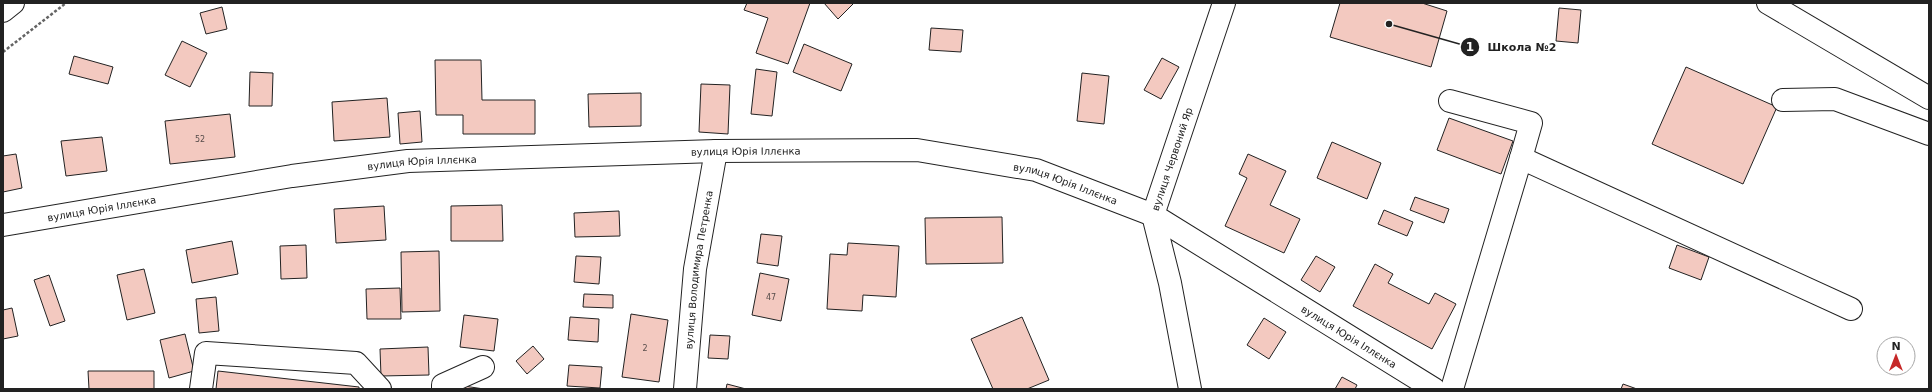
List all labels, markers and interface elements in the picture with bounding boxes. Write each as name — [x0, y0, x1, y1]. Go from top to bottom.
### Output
callout: Школа №2 — [1460, 36, 1565, 59]
text: 1 — [1466, 40, 1474, 54]
text: Школа №2 — [1488, 41, 1556, 54]
street label: вулиця Червоний Яр — [1150, 106, 1195, 212]
house number: 52 — [195, 135, 205, 144]
street label: вулиця Юрія Іллєнка — [691, 146, 801, 158]
street label: вулиця Юрія Іллєнка — [367, 154, 477, 172]
street label: вулиця Юрія Іллєнка — [1012, 161, 1119, 207]
street label: вулиця Володимира Петренка — [683, 190, 715, 350]
street label: вулиця Юрія Іллєнка — [47, 194, 157, 223]
house number: 47 — [766, 293, 776, 302]
street label: вулиця Юрія Іллєнка — [1299, 303, 1399, 370]
north arrow — [1876, 336, 1916, 376]
text: N — [1891, 340, 1901, 353]
house number: 2 — [642, 344, 648, 353]

